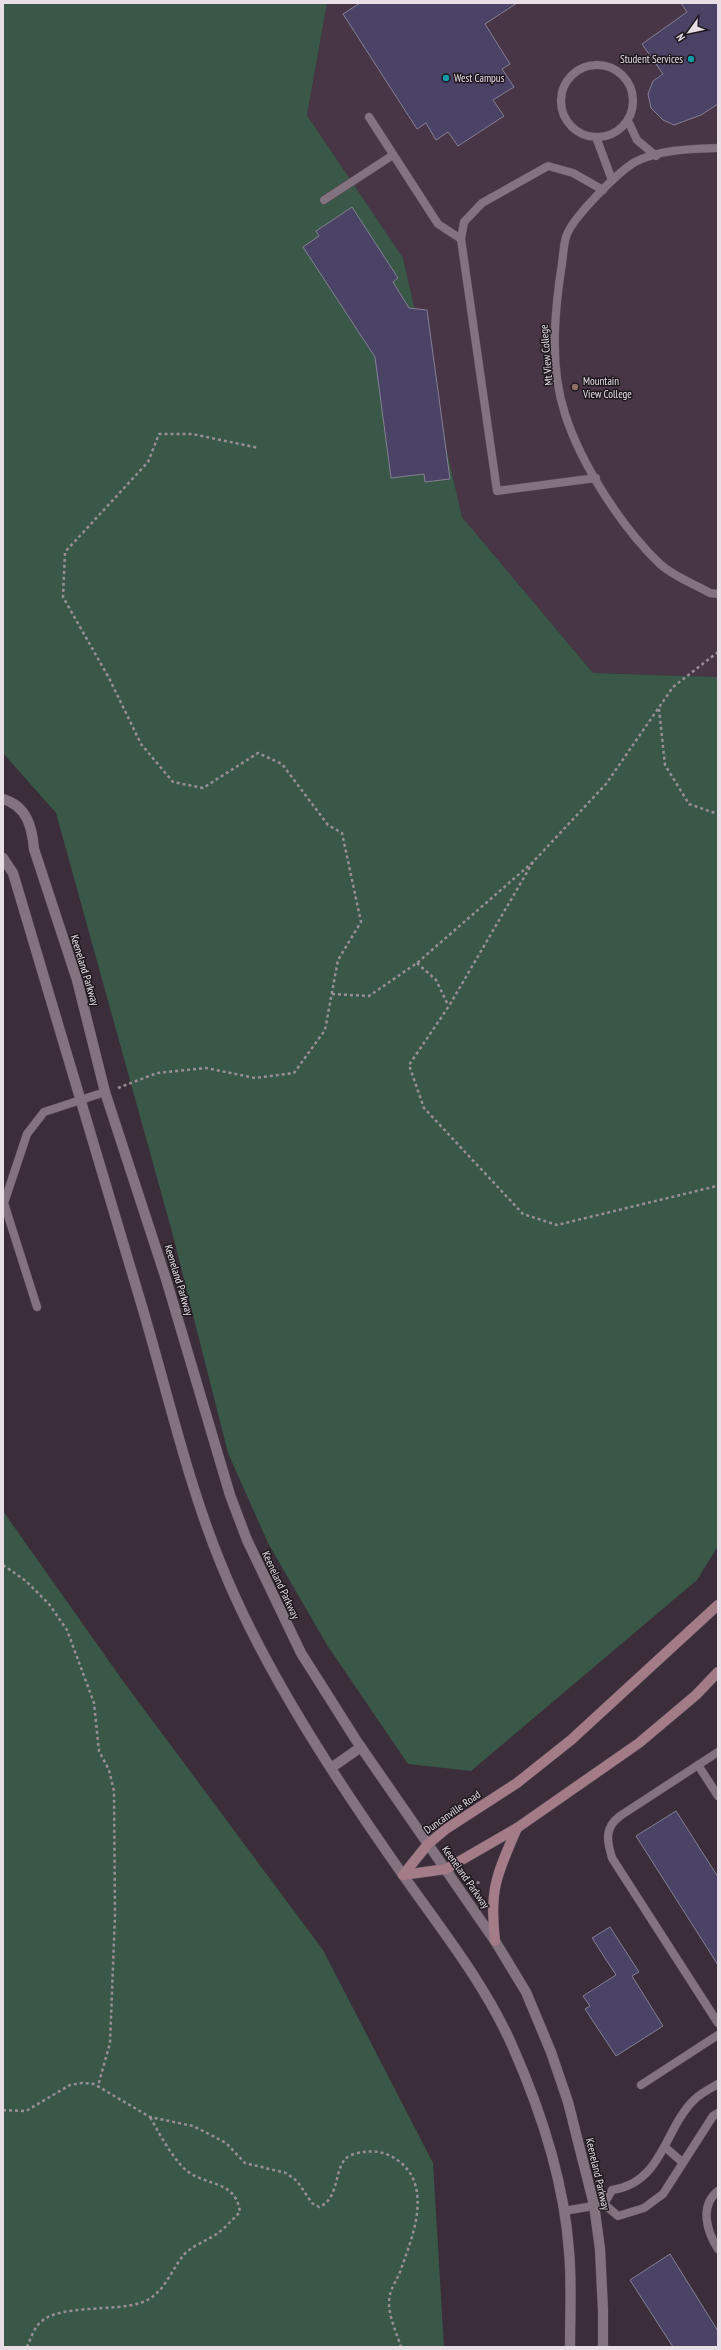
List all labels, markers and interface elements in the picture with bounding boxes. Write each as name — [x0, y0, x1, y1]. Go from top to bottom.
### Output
north arrow — [669, 12, 709, 52]
text: N — [673, 31, 688, 44]
place label: Student Services — [620, 52, 683, 66]
marker: Student Services — [686, 54, 696, 64]
place label: West Campus — [454, 71, 505, 85]
marker: West Campus — [441, 73, 451, 83]
street label: Mt View College — [536, 324, 556, 386]
place label: Mountain View College — [582, 374, 632, 401]
marker: Mountain View College — [570, 382, 580, 392]
street label: Keeneland Parkway — [68, 933, 103, 1008]
street label: Keeneland Parkway — [162, 1243, 197, 1318]
street label: Keeneland Parkway — [259, 1549, 303, 1622]
street label: Duncanville Road — [421, 1787, 483, 1837]
street label: Keeneland Parkway — [439, 1843, 493, 1912]
street label: Keeneland Parkway — [583, 2137, 613, 2212]

